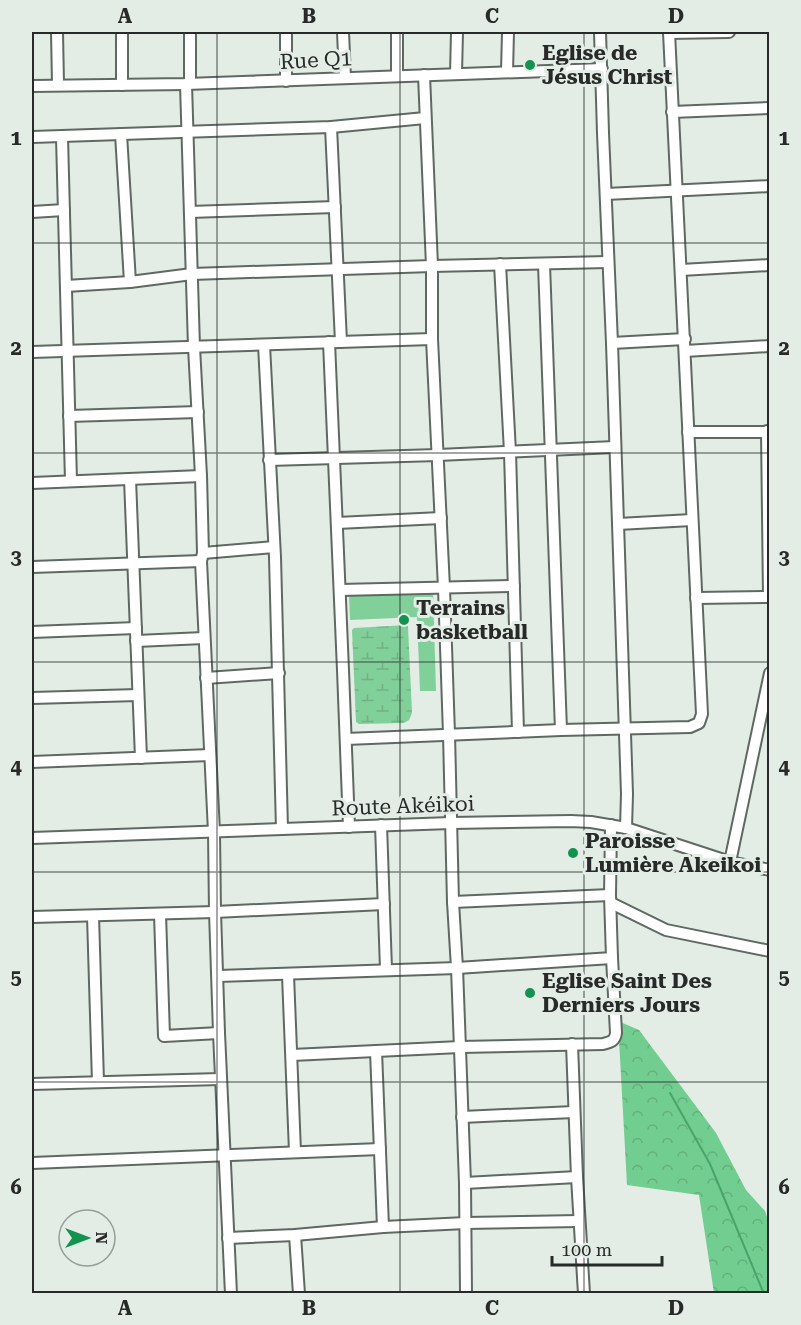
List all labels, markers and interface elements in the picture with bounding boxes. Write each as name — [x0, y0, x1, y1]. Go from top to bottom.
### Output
text: A — [118, 4, 133, 28]
text: B — [302, 4, 316, 28]
text: C — [485, 4, 499, 28]
text: D — [668, 4, 684, 28]
place label: Eglise de Jésus Christ — [542, 41, 673, 89]
street label: Rue Q1 — [279, 46, 353, 74]
marker: Eglise de Jésus Christ — [523, 58, 537, 72]
text: 1 — [10, 126, 22, 150]
text: 1 — [778, 126, 790, 150]
text: 2 — [10, 336, 22, 360]
text: 2 — [778, 336, 790, 360]
text: 3 — [10, 545, 22, 569]
text: 3 — [778, 545, 790, 569]
place label: Terrains basketball — [416, 596, 528, 644]
marker: Terrains basketball — [397, 613, 411, 627]
text: 4 — [10, 755, 22, 779]
text: 4 — [778, 755, 790, 779]
street label: Route Akéikoi — [331, 792, 475, 820]
place label: Paroisse Lumière Akeikoi — [585, 829, 761, 877]
marker: Paroisse Lumière Akeikoi — [566, 846, 580, 860]
text: 5 — [10, 965, 22, 989]
text: 5 — [778, 965, 790, 989]
place label: Eglise Saint Des Derniers Jours — [542, 969, 712, 1017]
marker: Eglise Saint Des Derniers Jours — [523, 986, 537, 1000]
text: 6 — [10, 1175, 22, 1199]
text: 6 — [778, 1175, 790, 1199]
north arrow — [57, 1208, 117, 1268]
scale bar — [552, 1229, 662, 1267]
text: N — [92, 1232, 111, 1244]
text: 100 m — [561, 1239, 612, 1260]
text: A — [118, 1296, 133, 1320]
text: B — [302, 1296, 316, 1320]
text: C — [485, 1296, 499, 1320]
text: D — [668, 1296, 684, 1320]

